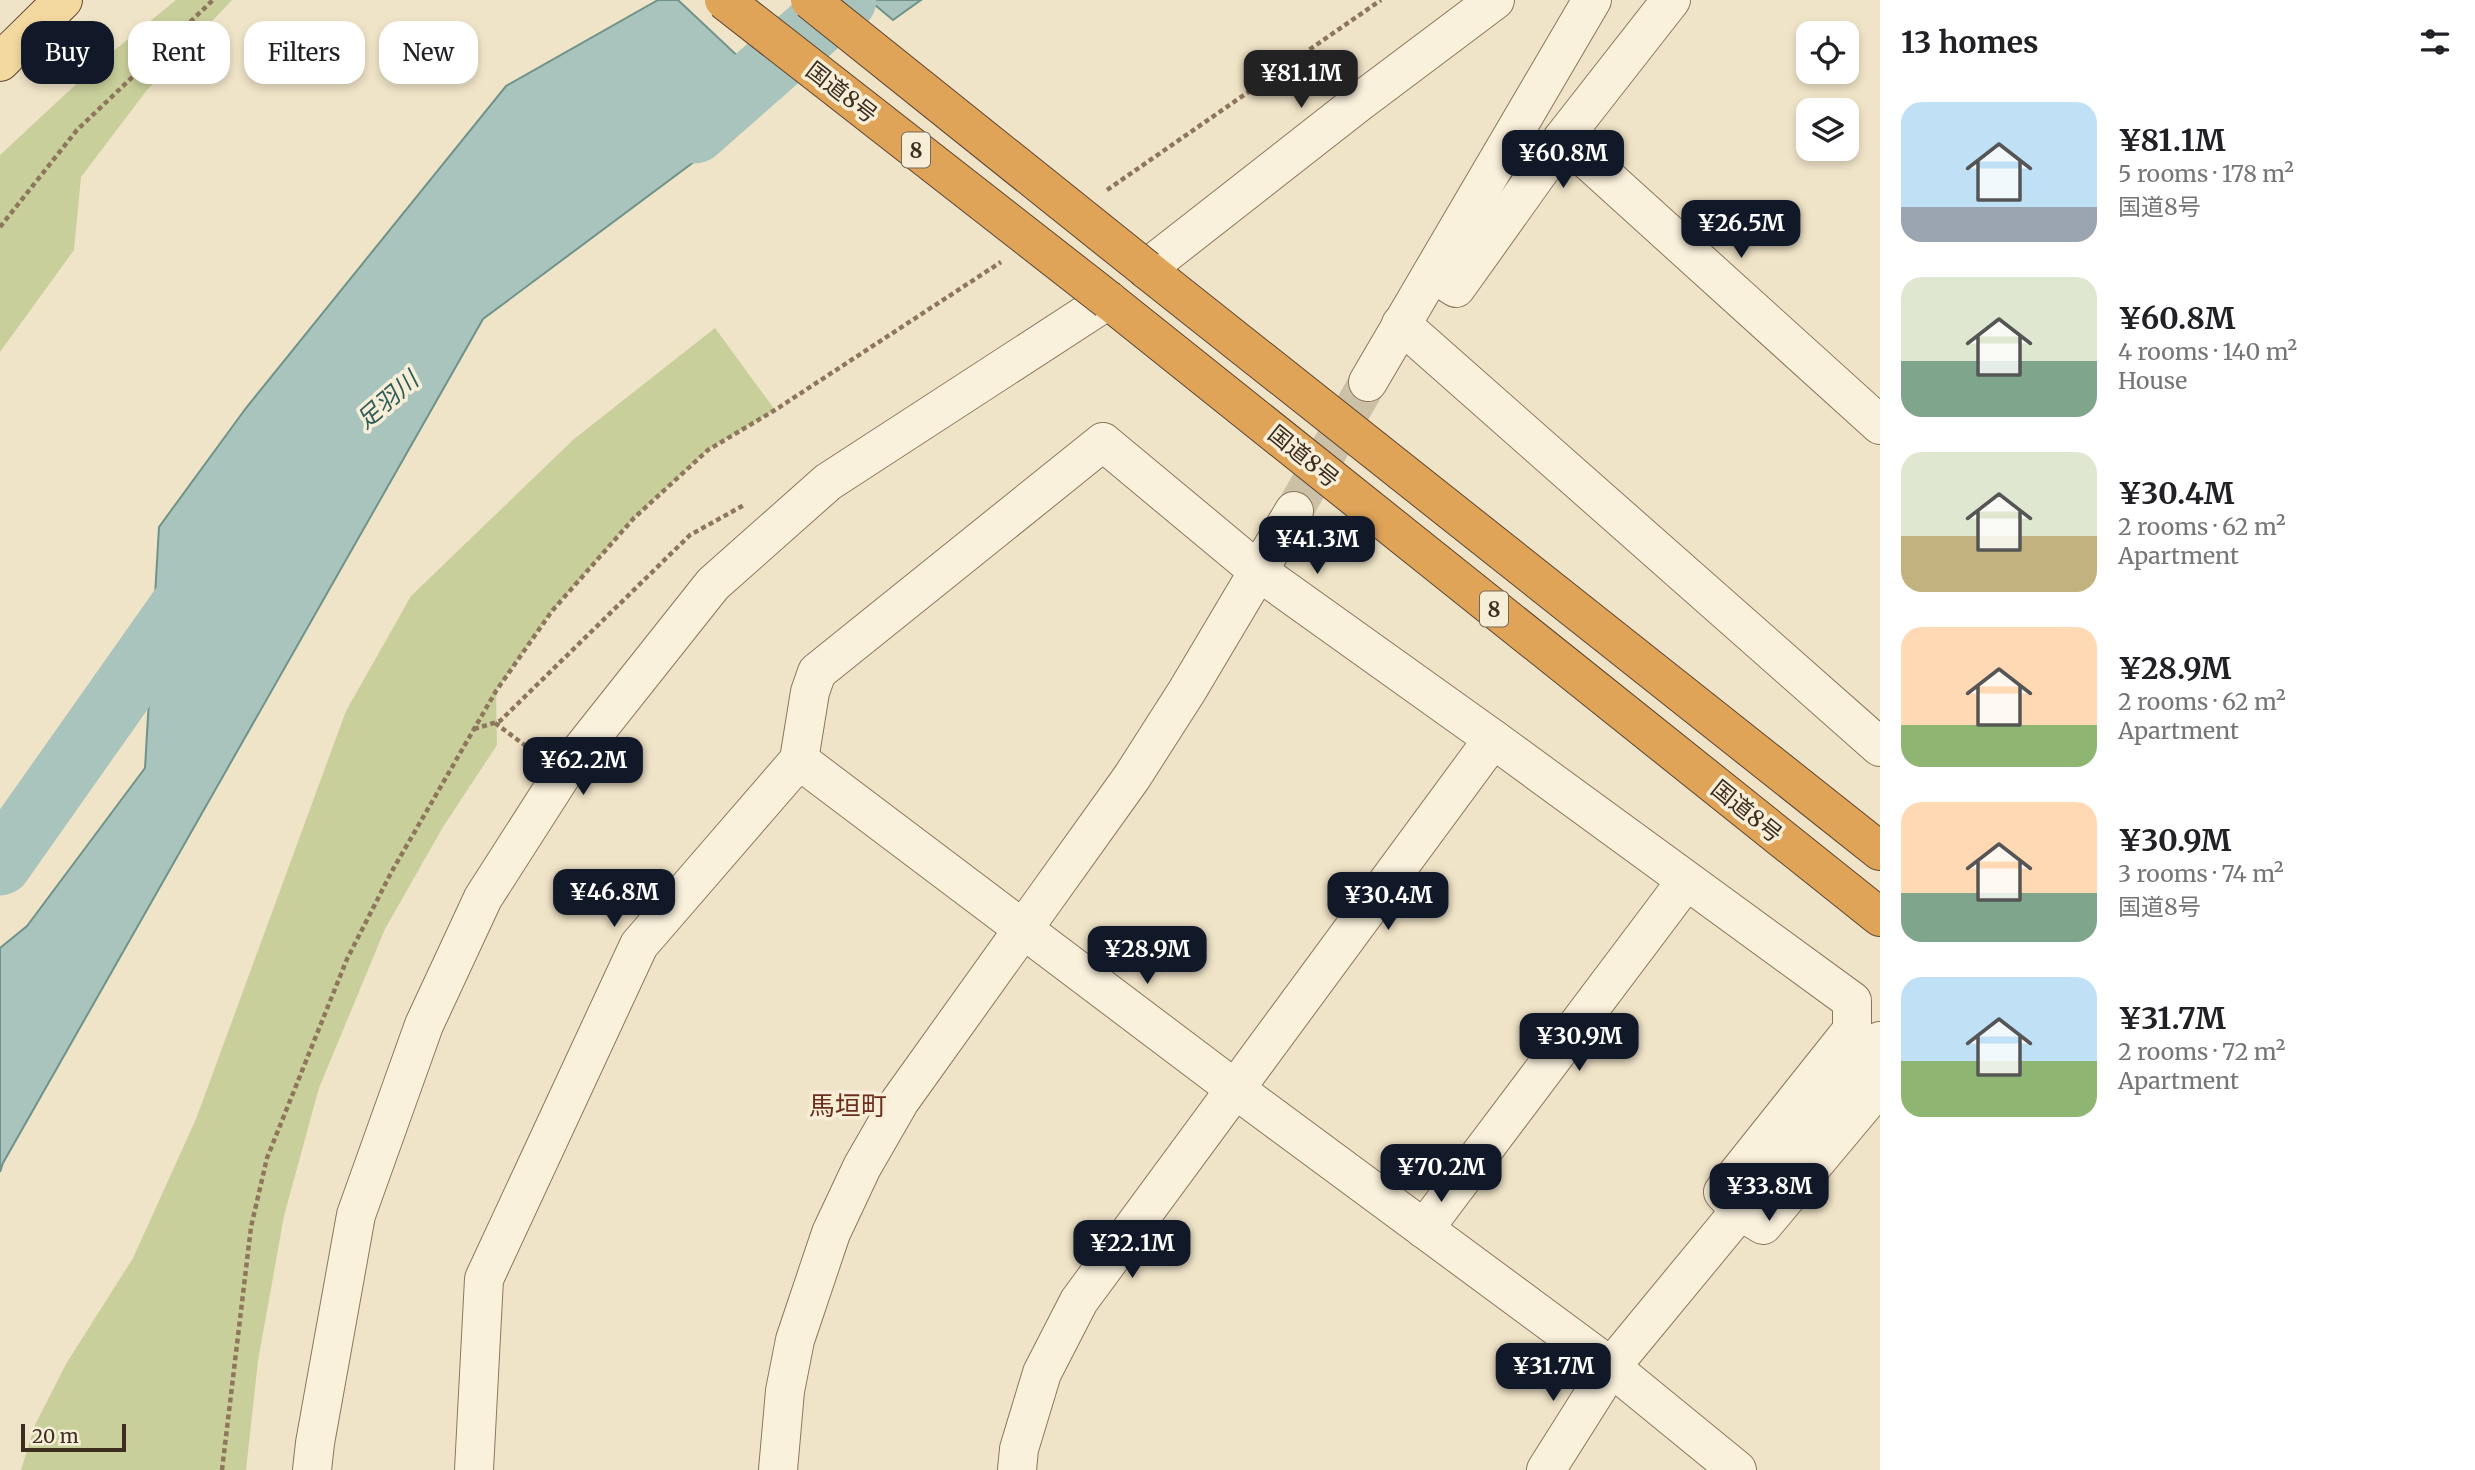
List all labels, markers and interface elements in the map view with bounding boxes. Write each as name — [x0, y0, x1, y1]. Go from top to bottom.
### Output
chip: Buy — [21, 21, 114, 84]
chip: Rent — [128, 21, 230, 84]
chip: Filters — [244, 21, 365, 84]
chip: New — [379, 21, 478, 84]
map controls — [1796, 21, 1859, 161]
button: locate — [1796, 21, 1859, 84]
text: 13 homes — [1901, 23, 2039, 61]
icon: filters — [2416, 23, 2454, 61]
pin: ¥81.1M — [1244, 50, 1358, 110]
street label: 国道8号 — [800, 55, 884, 129]
text: ¥81.1M — [1260, 58, 1342, 87]
button: layers — [1796, 98, 1859, 161]
text: ¥81.1M — [2118, 121, 2226, 159]
pin: ¥60.8M — [1506, 130, 1620, 190]
icon: home — [1957, 130, 2041, 214]
road number: 8 — [902, 132, 930, 168]
text: ¥60.8M — [1518, 138, 1608, 167]
text: 5 rooms · 178 m² — [2118, 159, 2294, 188]
text: 国道8号 — [2118, 192, 2201, 221]
pin: ¥26.5M — [1684, 201, 1798, 260]
text: ¥26.5M — [1697, 208, 1785, 237]
text: ¥60.8M — [2118, 299, 2235, 337]
icon: home — [1957, 305, 2041, 389]
text: 4 rooms · 140 m² — [2118, 337, 2297, 366]
water label: 足羽川 — [350, 363, 427, 435]
text: House — [2118, 366, 2187, 395]
street label: 国道8号 — [1263, 419, 1345, 493]
text: ¥30.4M — [2118, 474, 2234, 512]
icon: home — [1957, 480, 2041, 564]
text: 2 rooms · 62 m² — [2118, 512, 2286, 541]
pin: ¥41.3M — [1260, 516, 1374, 576]
text: ¥41.3M — [1275, 524, 1359, 553]
text: Apartment — [2118, 541, 2239, 570]
road number: 8 — [1480, 592, 1508, 626]
text: ¥28.9M — [2118, 649, 2231, 687]
icon: home — [1957, 655, 2041, 739]
text: 2 rooms · 62 m² — [2118, 687, 2286, 716]
text: Apartment — [2118, 716, 2239, 745]
pin: ¥62.2M — [526, 738, 640, 797]
text: ¥62.2M — [539, 745, 627, 774]
street label: 国道8号 — [1706, 774, 1788, 848]
text: ¥30.9M — [2118, 821, 2231, 859]
icon: home — [1957, 830, 2041, 914]
text: 3 rooms · 74 m² — [2118, 859, 2284, 888]
pin: ¥46.8M — [557, 870, 671, 929]
pin: ¥30.4M — [1331, 872, 1445, 932]
text: ¥46.8M — [569, 877, 659, 906]
text: ¥30.4M — [1343, 880, 1433, 909]
text: 国道8号 — [2118, 892, 2201, 921]
pin: ¥28.9M — [1090, 926, 1204, 986]
text: ¥28.9M — [1104, 934, 1190, 963]
text: ¥31.7M — [2118, 999, 2226, 1037]
icon: home — [1957, 1005, 2041, 1089]
pin: ¥30.9M — [1522, 1014, 1636, 1073]
text: ¥30.9M — [1536, 1021, 1622, 1050]
text: 2 rooms · 72 m² — [2118, 1037, 2285, 1066]
text: Apartment — [2118, 1066, 2239, 1095]
district label: 馬垣町 — [809, 1089, 887, 1122]
pin: ¥70.2M — [1384, 1144, 1498, 1204]
text: ¥70.2M — [1397, 1152, 1485, 1181]
pin: ¥33.8M — [1712, 1164, 1826, 1223]
text: ¥33.8M — [1726, 1171, 1812, 1200]
pin: ¥22.1M — [1075, 1220, 1189, 1280]
text: ¥22.1M — [1089, 1228, 1175, 1257]
pin: ¥31.7M — [1496, 1344, 1610, 1403]
text: ¥31.7M — [1512, 1351, 1594, 1380]
scale bar — [21, 1421, 126, 1453]
text: 20 m — [32, 1424, 79, 1448]

